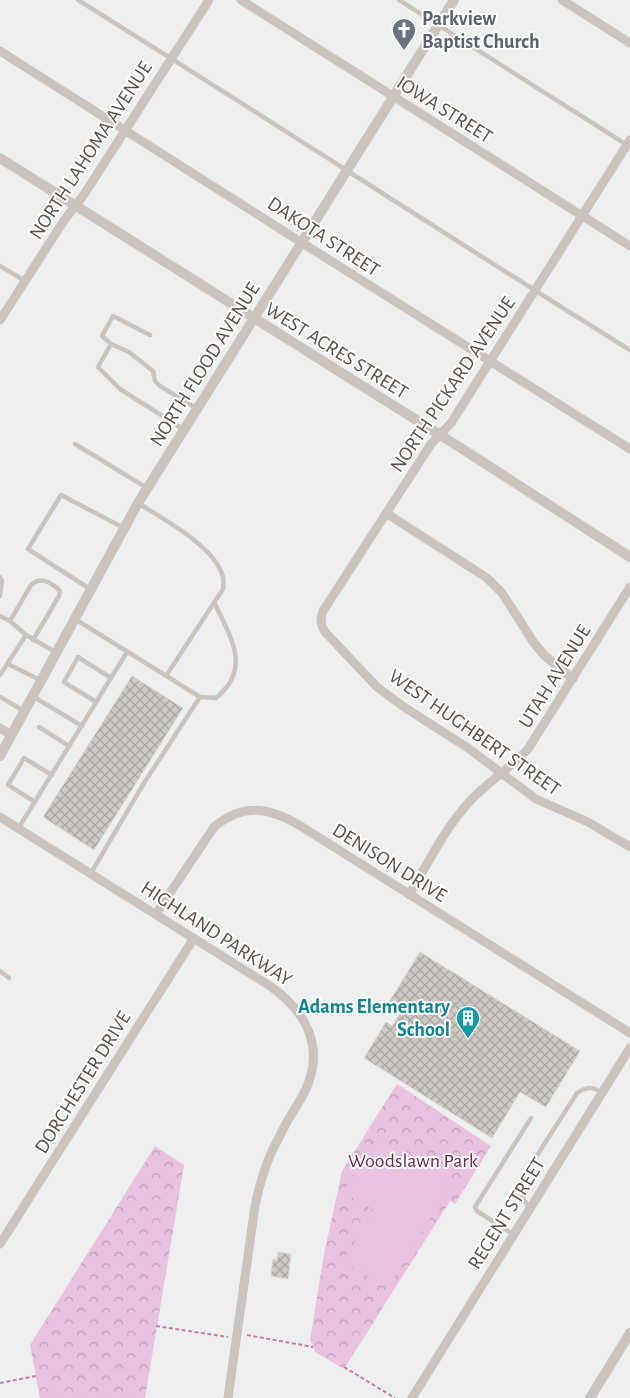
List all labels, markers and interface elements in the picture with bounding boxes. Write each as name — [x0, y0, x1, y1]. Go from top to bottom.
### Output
place label: Parkview Baptist Church — [422, 9, 540, 52]
church icon: Parkview Baptist Church — [391, 17, 417, 51]
street label: NORTH LAHOMA AVENUE — [26, 58, 156, 243]
street label: IOWA STREET — [393, 73, 496, 147]
street label: DAKOTA STREET — [264, 193, 383, 281]
street label: NORTH FLOOD AVENUE — [146, 279, 264, 450]
street label: NORTH PICKARD AVENUE — [387, 293, 519, 476]
street label: WEST ACRES STREET — [262, 299, 411, 403]
street label: UTAH AVENUE — [515, 621, 595, 732]
street label: WEST HUGHBERT STREET — [385, 666, 564, 800]
street label: DENISON DRIVE — [329, 820, 450, 906]
street label: HIGHLAND PARKWAY — [137, 878, 296, 990]
place label: Adams Elementary School — [298, 997, 450, 1040]
building icon: Adams Elementary School — [455, 1005, 481, 1039]
street label: DORCHESTER DRIVE — [31, 1008, 135, 1157]
park label: Woodslawn Park — [348, 1151, 478, 1171]
street label: REGENT STREET — [465, 1154, 549, 1273]

